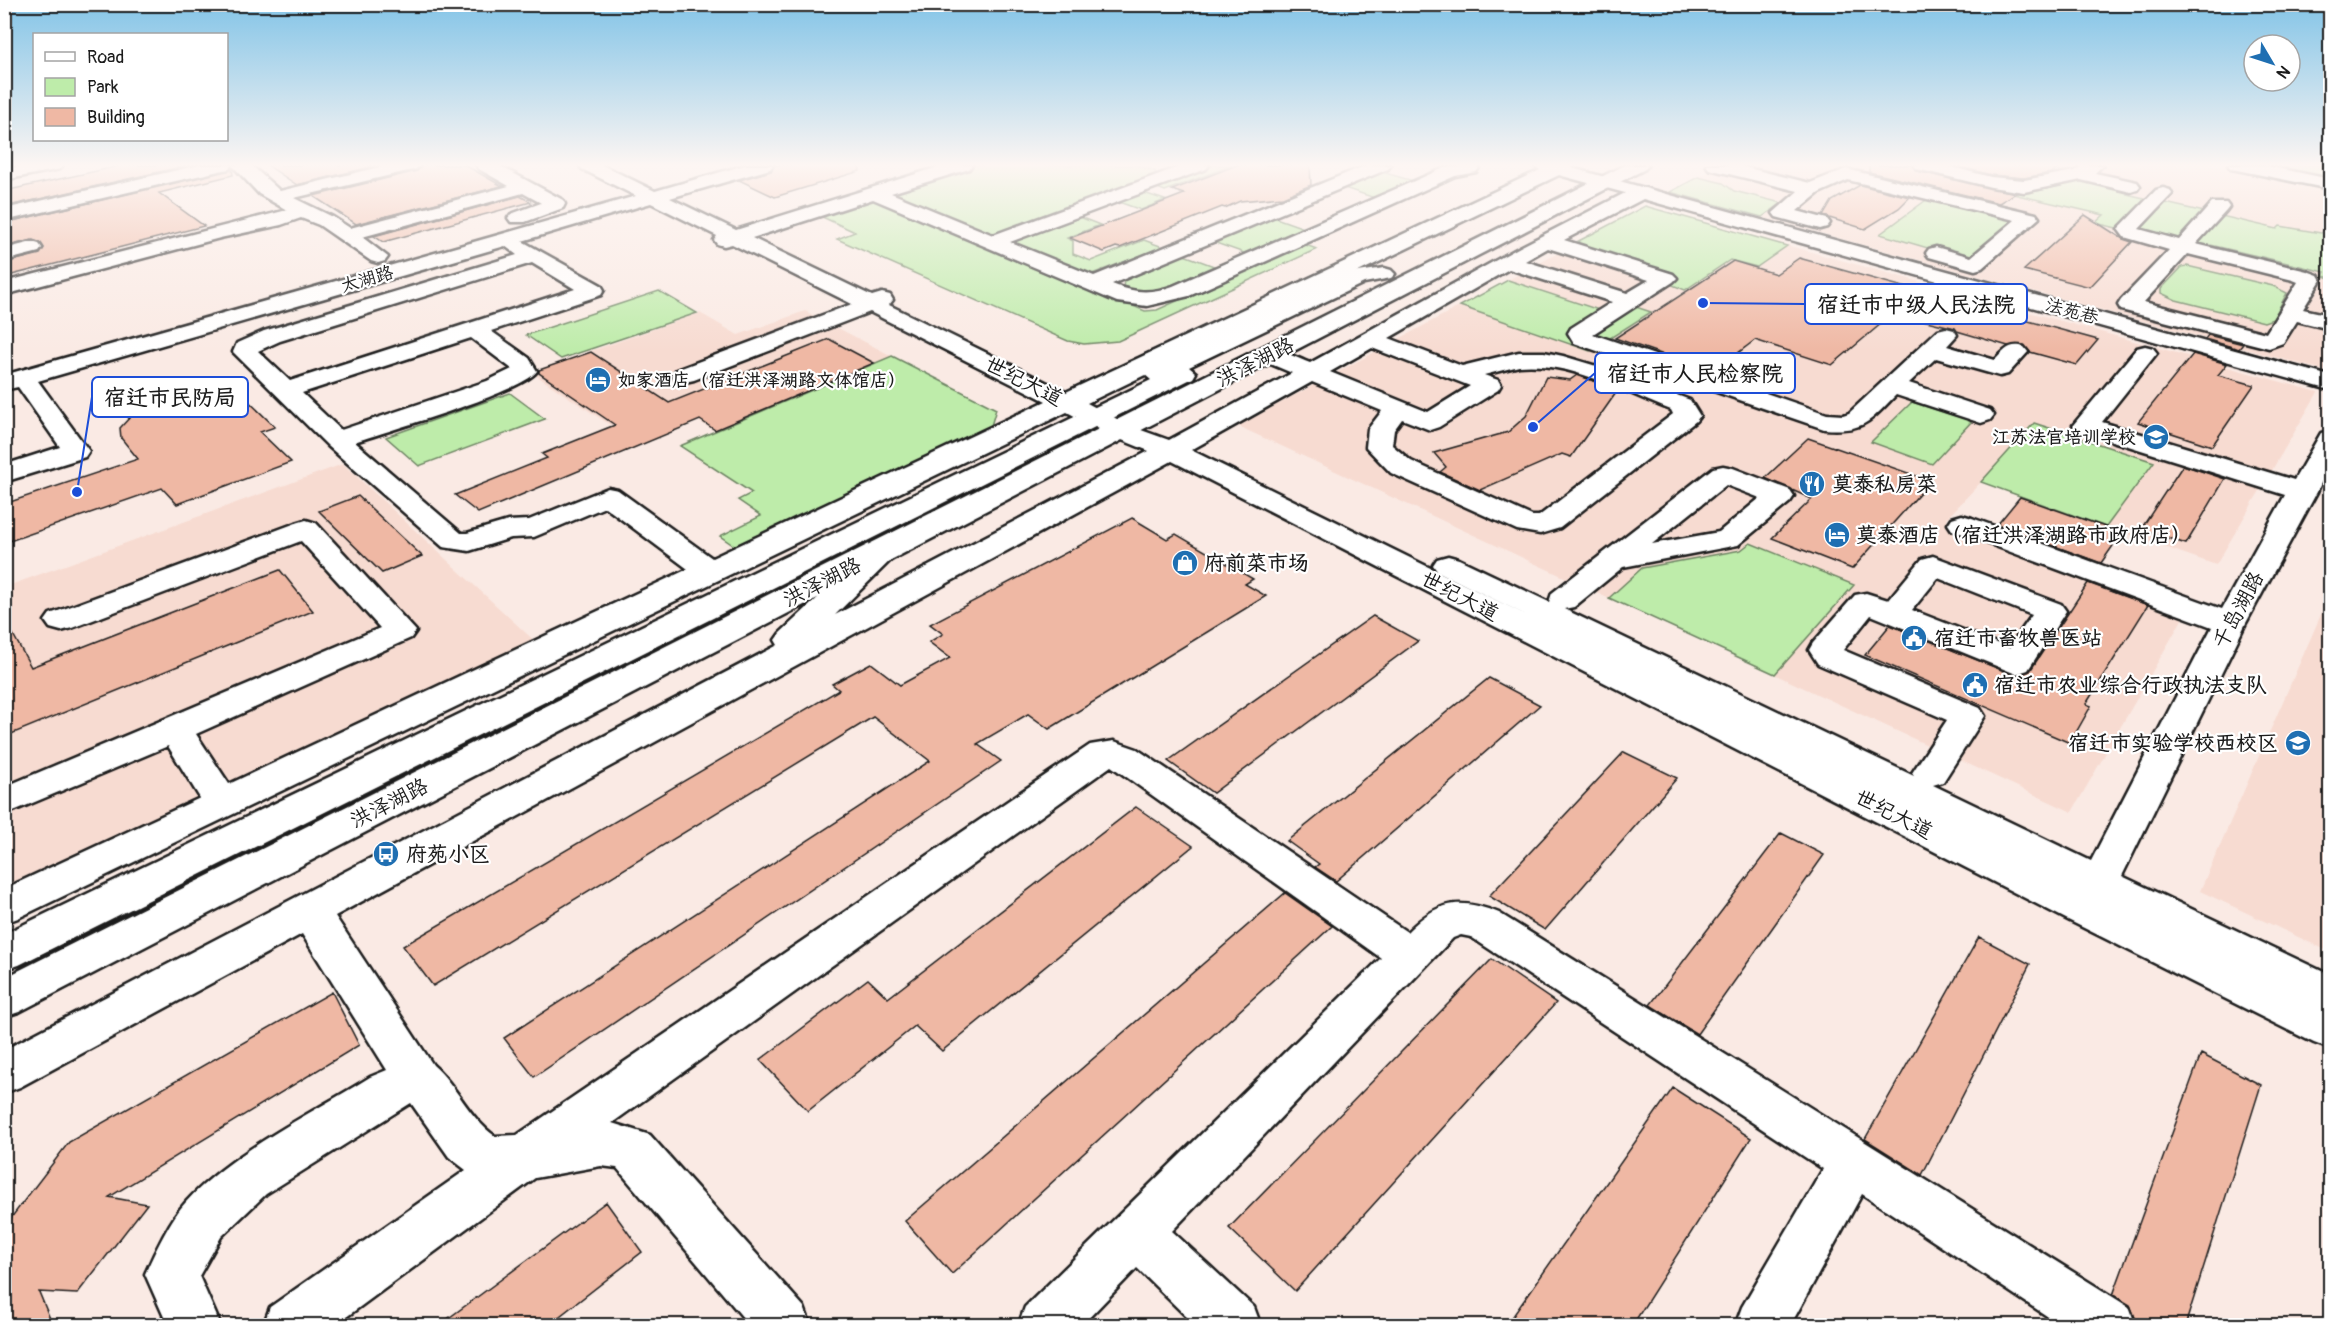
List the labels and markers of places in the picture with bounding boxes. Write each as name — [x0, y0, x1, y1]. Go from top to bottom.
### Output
callout: 宿迁市中级人民法院 — [1805, 284, 2027, 324]
callout: 宿迁市人民检察院 — [1595, 353, 1795, 393]
hotel icon: 如家酒店（宿迁洪泽湖路文体馆店） — [583, 365, 613, 395]
place label: 如家酒店（宿迁洪泽湖路文体馆店） — [618, 369, 906, 392]
callout: 宿迁市民防局 — [92, 377, 248, 417]
school or university icon: 江苏法官培训学校 — [2141, 422, 2171, 452]
place label: 江苏法官培训学校 — [1992, 426, 2136, 449]
restaurant icon: 莫泰私房菜 — [1797, 469, 1827, 499]
place label: 莫泰私房菜 — [1832, 471, 1937, 498]
hotel icon: 莫泰酒店（宿迁洪泽湖路市政府店） — [1822, 520, 1852, 550]
place label: 莫泰酒店（宿迁洪泽湖路市政府店） — [1856, 522, 2192, 549]
shop icon: 府前菜市场 — [1170, 548, 1200, 578]
place label: 府前菜市场 — [1204, 550, 1309, 577]
public building icon: 宿迁市畜牧兽医站 — [1899, 623, 1929, 653]
place label: 宿迁市畜牧兽医站 — [1934, 625, 2102, 652]
public building icon: 宿迁市农业综合行政执法支队 — [1960, 670, 1990, 700]
place label: 宿迁市农业综合行政执法支队 — [1994, 672, 2267, 699]
school or university icon: 宿迁市实验学校西校区 — [2283, 728, 2313, 758]
place label: 宿迁市实验学校西校区 — [2068, 730, 2278, 757]
bus stop icon: 府苑小区 — [371, 839, 401, 869]
place label: 府苑小区 — [406, 841, 490, 868]

